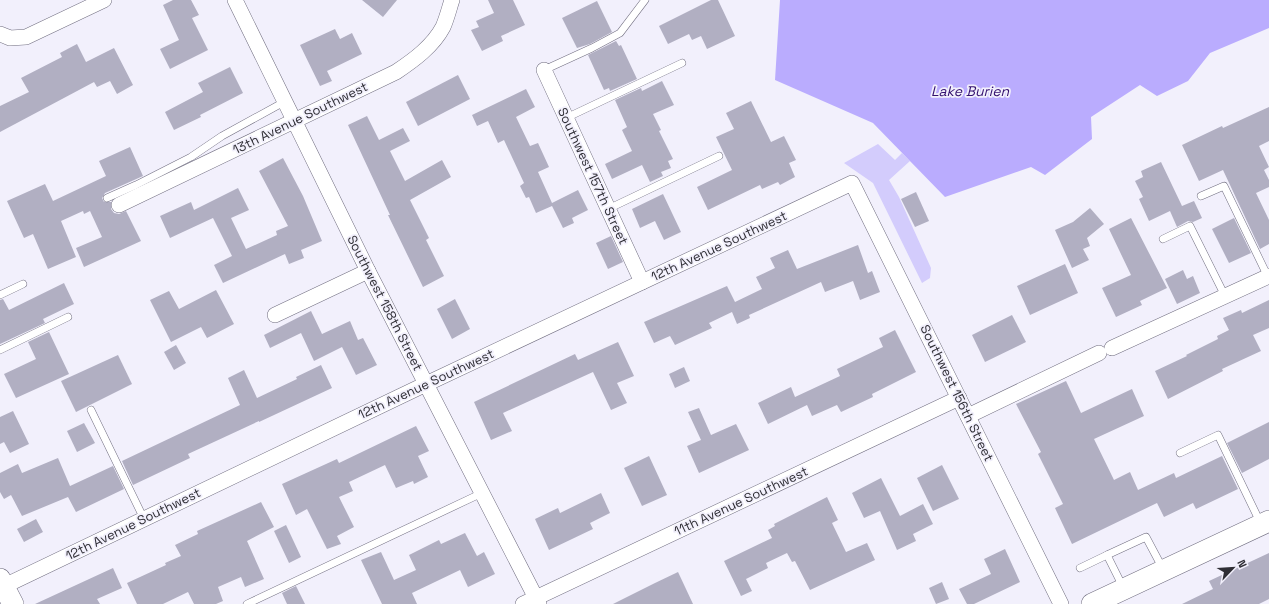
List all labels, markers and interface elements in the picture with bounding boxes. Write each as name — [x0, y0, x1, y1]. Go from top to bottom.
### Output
street label: 13th Avenue Southwest — [230, 78, 370, 158]
water label: Lake Burien — [931, 82, 1009, 100]
street label: Southwest 157th Street — [554, 105, 632, 247]
street label: 12th Avenue Southwest — [648, 207, 790, 285]
street label: Southwest 158th Street — [343, 232, 427, 374]
street label: Southwest 156th Street — [916, 322, 998, 464]
street label: 12th Avenue Southwest — [355, 345, 497, 423]
street label: 11th Avenue Southwest — [671, 462, 811, 540]
street label: 12th Avenue Southwest — [63, 484, 203, 564]
north arrow — [1213, 548, 1253, 588]
text: N — [1234, 557, 1250, 570]

